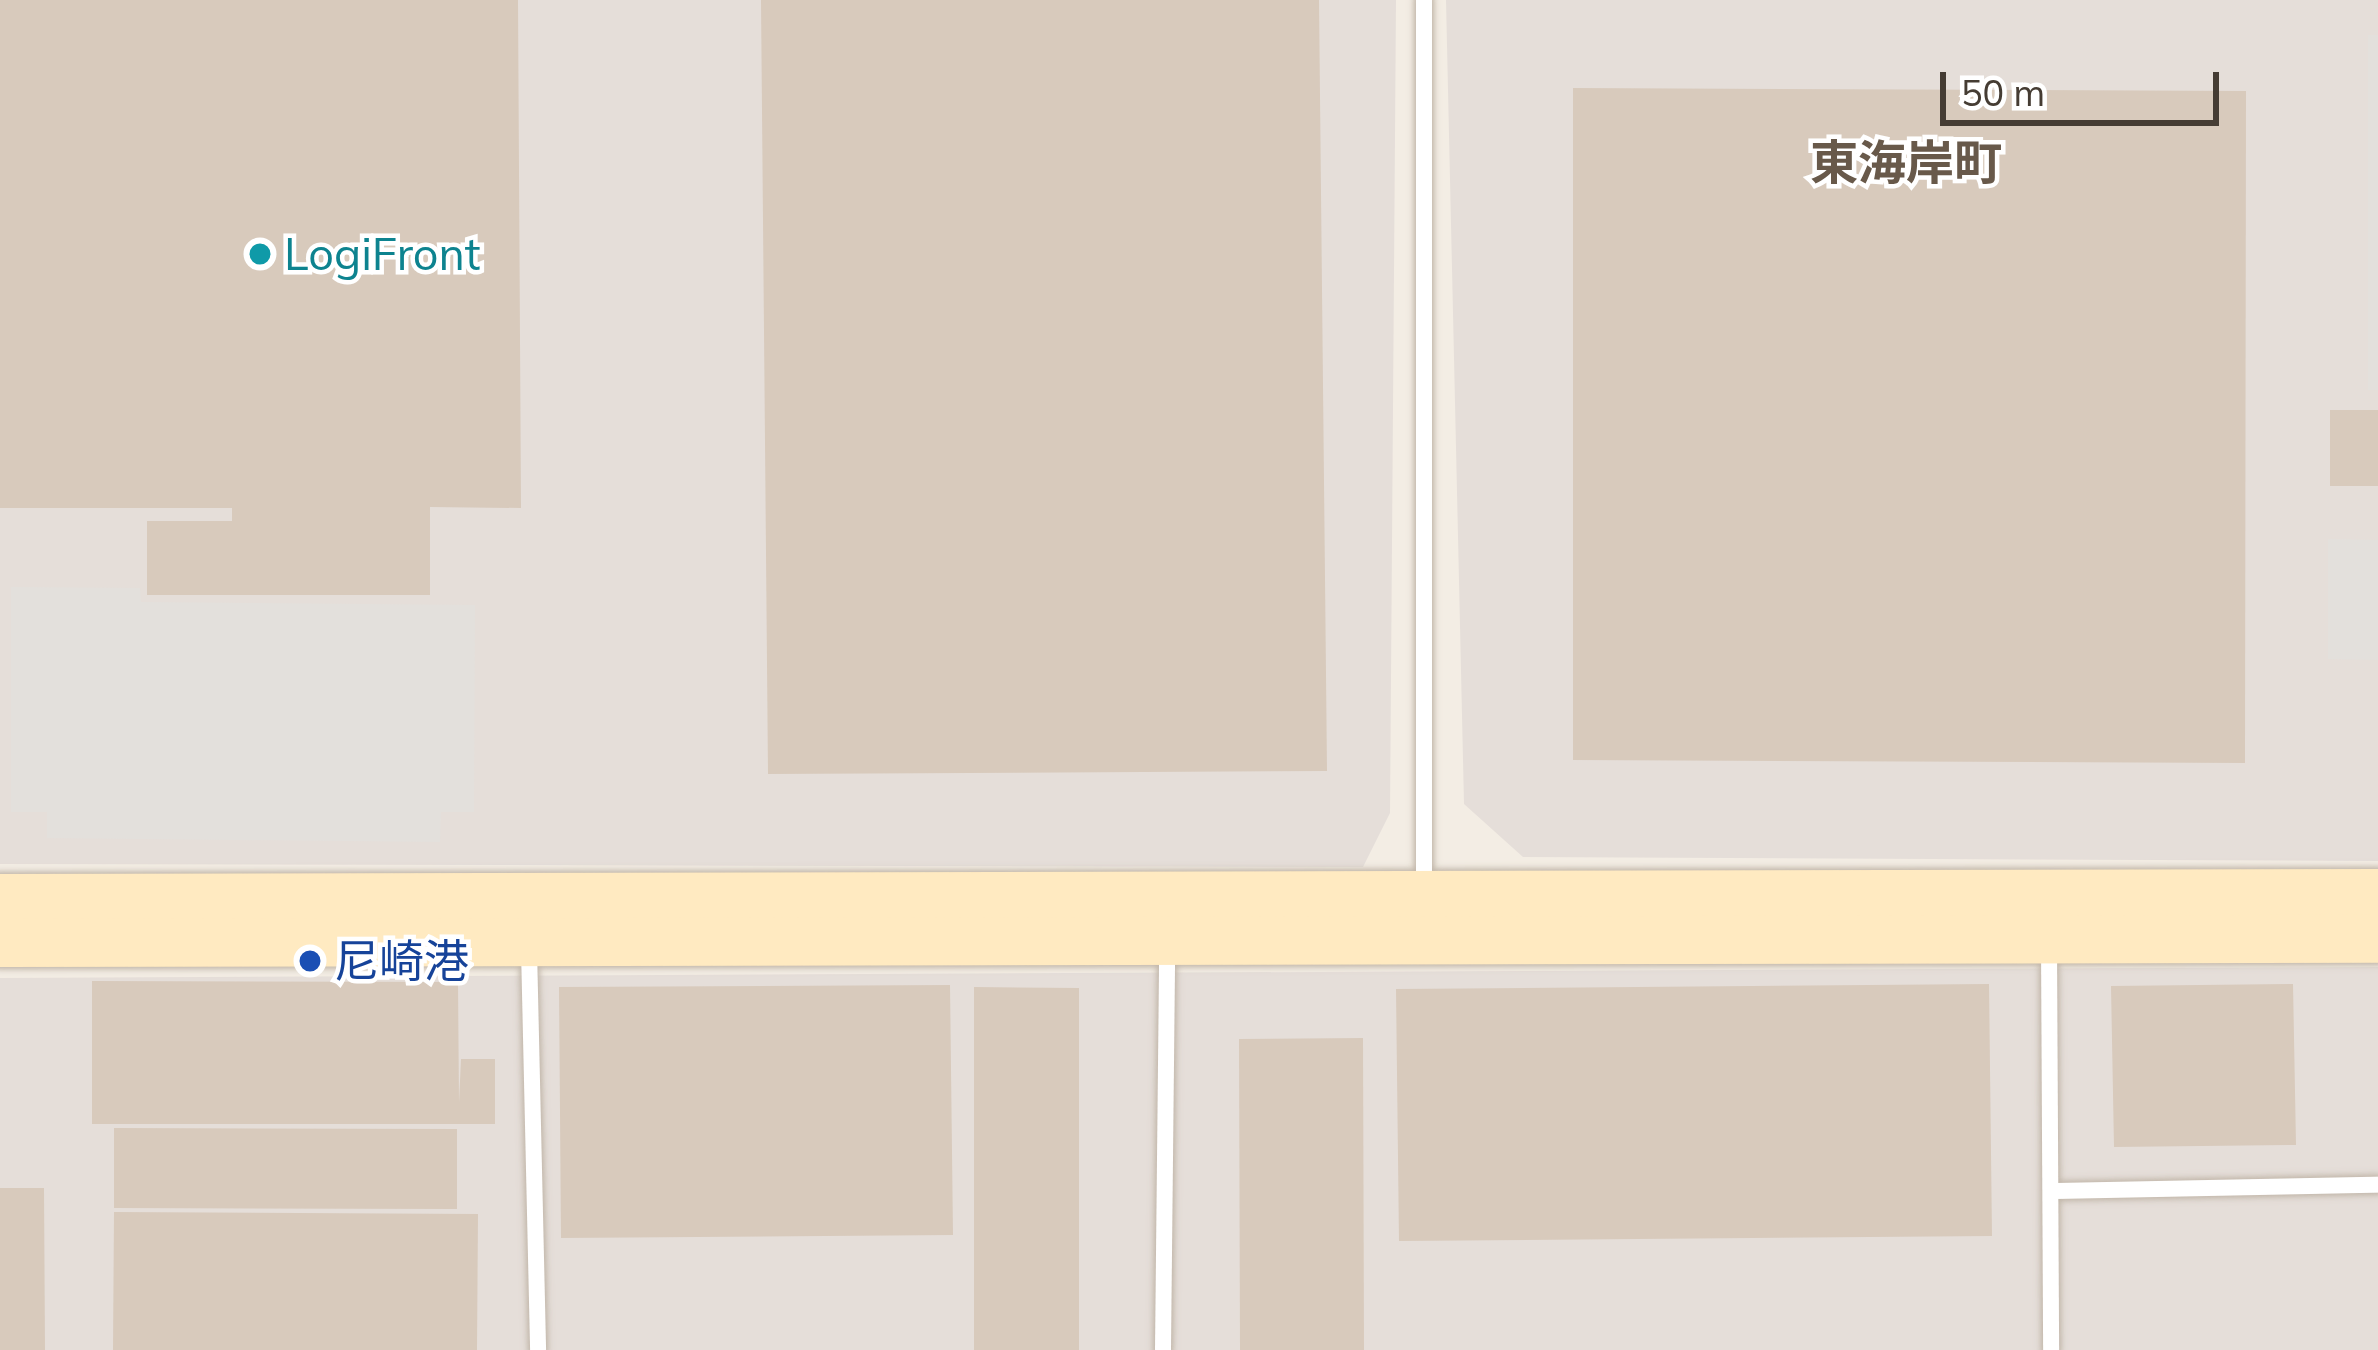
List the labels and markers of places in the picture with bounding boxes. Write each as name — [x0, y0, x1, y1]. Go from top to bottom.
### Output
place label: LogiFront — [284, 227, 481, 281]
marker: LogiFront — [247, 241, 273, 267]
place label: 尼崎港 — [334, 934, 469, 988]
marker: 尼崎港 — [297, 948, 323, 974]

